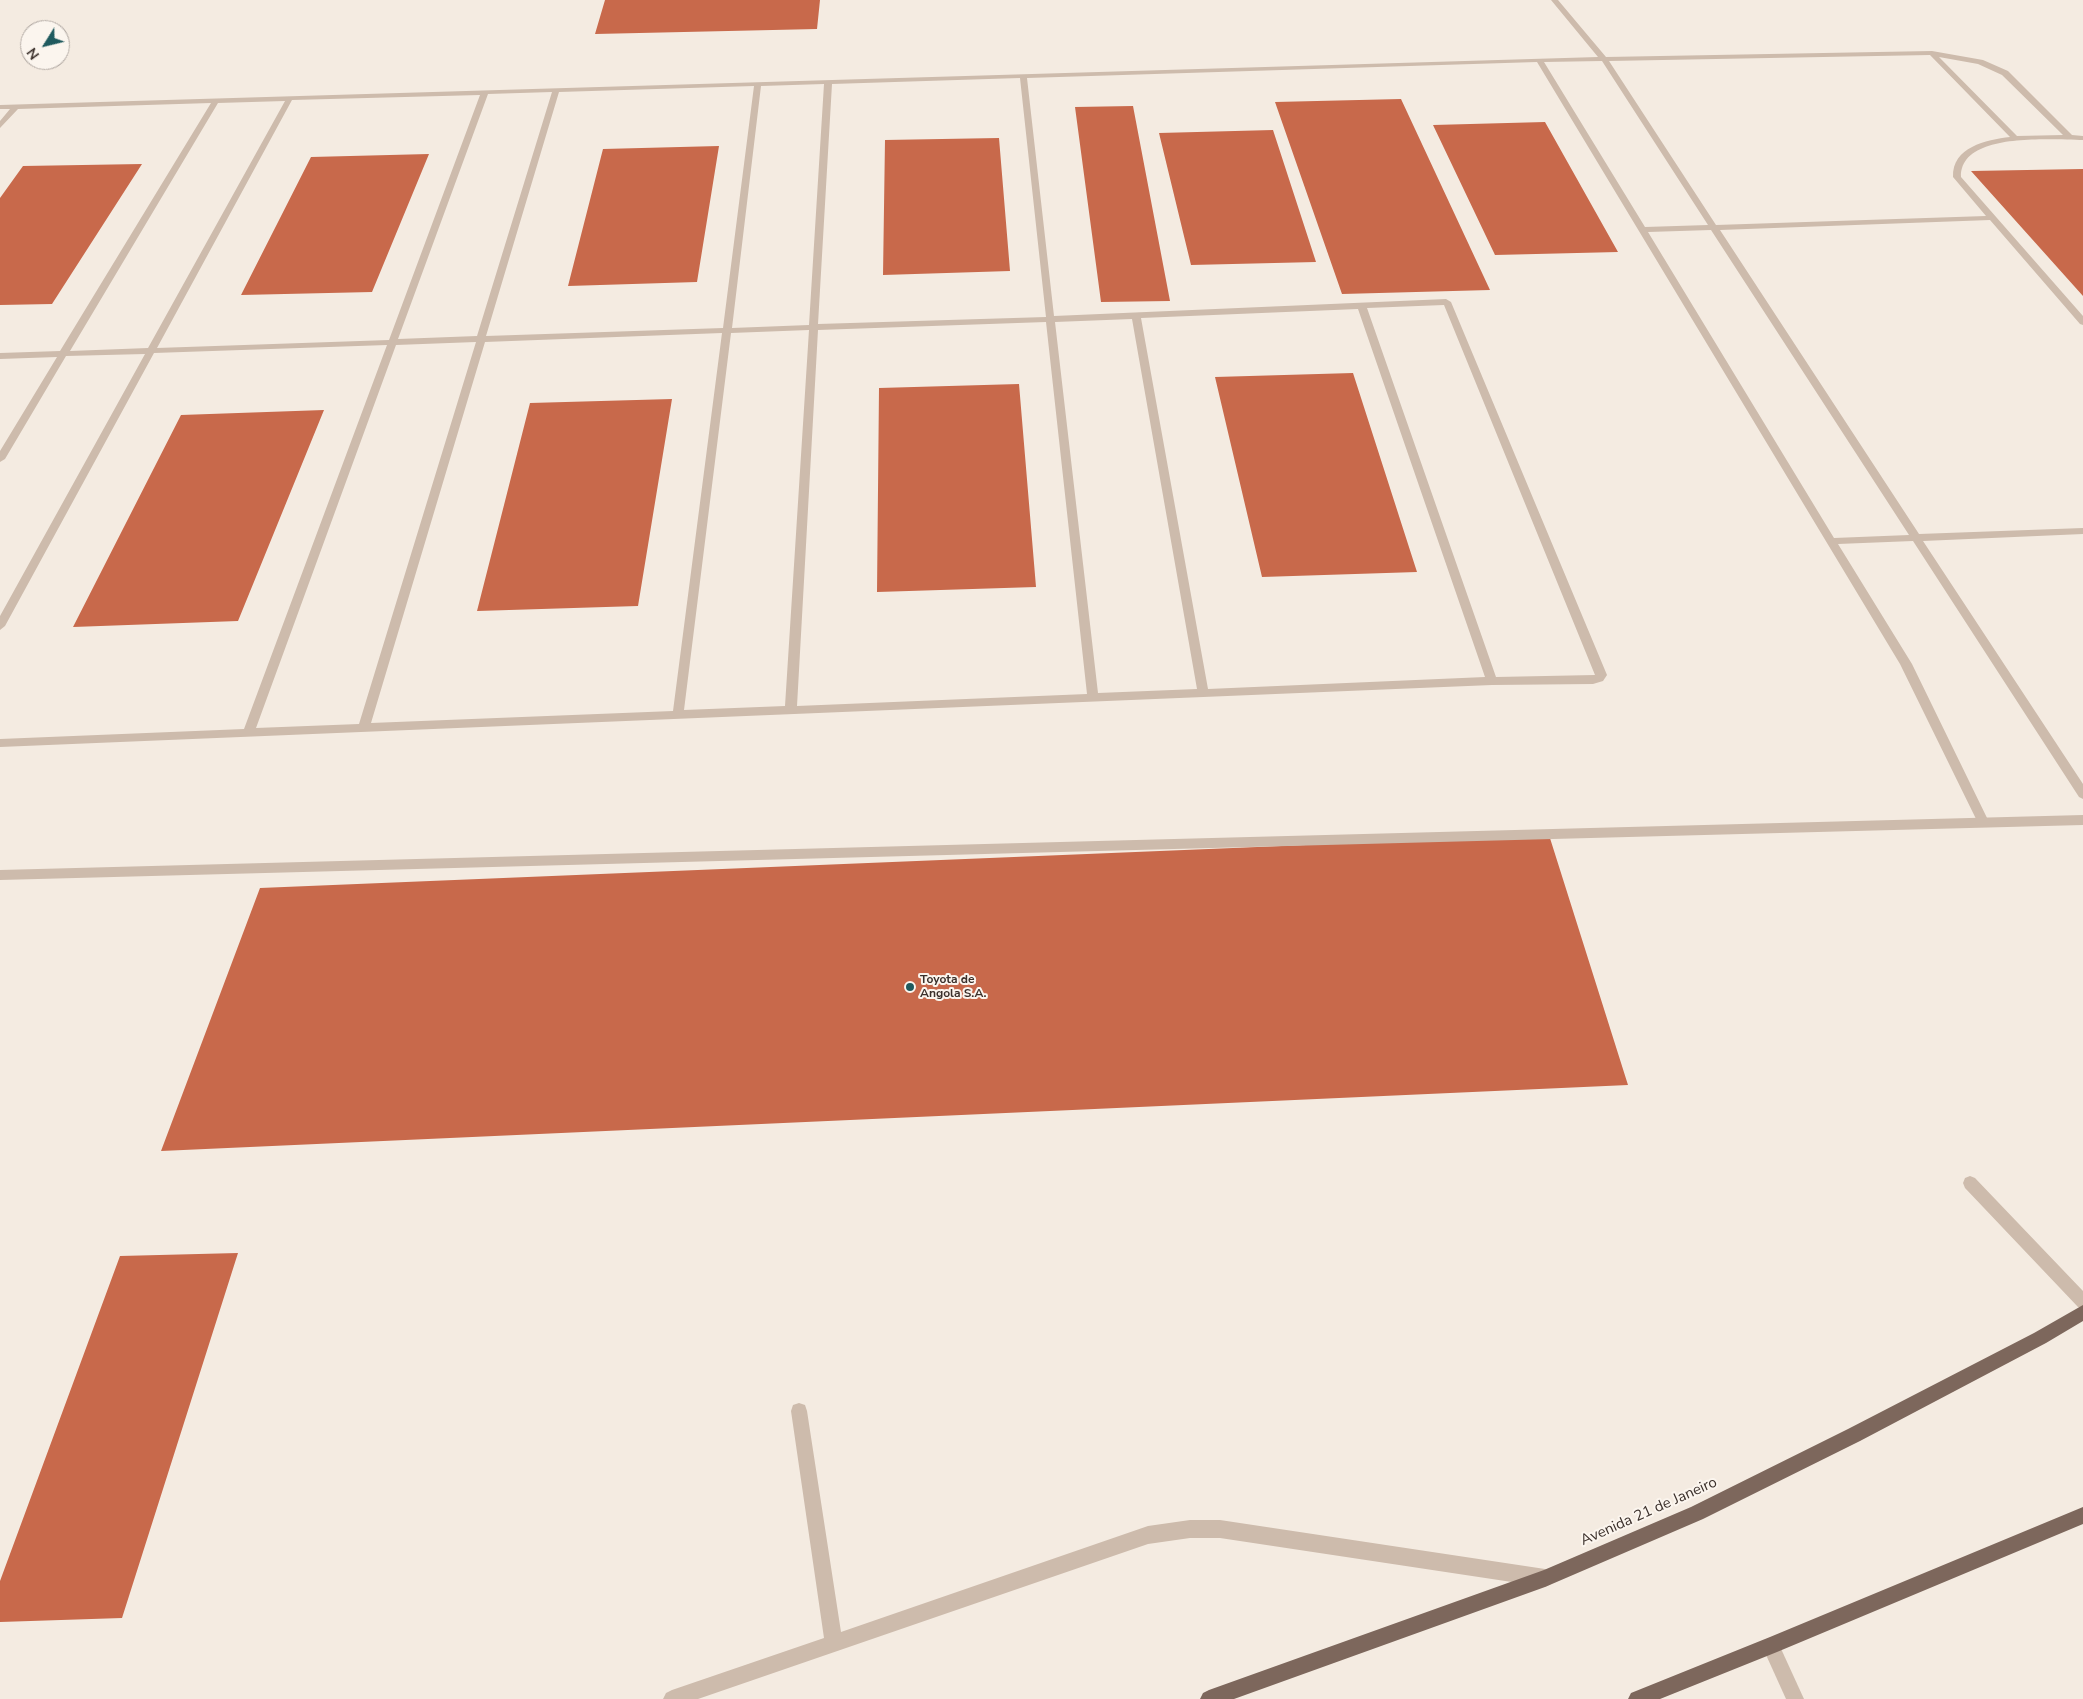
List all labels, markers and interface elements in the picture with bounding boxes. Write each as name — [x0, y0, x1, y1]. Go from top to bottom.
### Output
north arrow — [20, 20, 70, 70]
text: N — [23, 44, 44, 63]
place label: Toyota de Angola S.A. — [920, 973, 987, 1001]
marker: Toyota de Angola S.A. — [904, 981, 916, 993]
street label: Avenida 21 de Janeiro — [1578, 1474, 1720, 1550]

